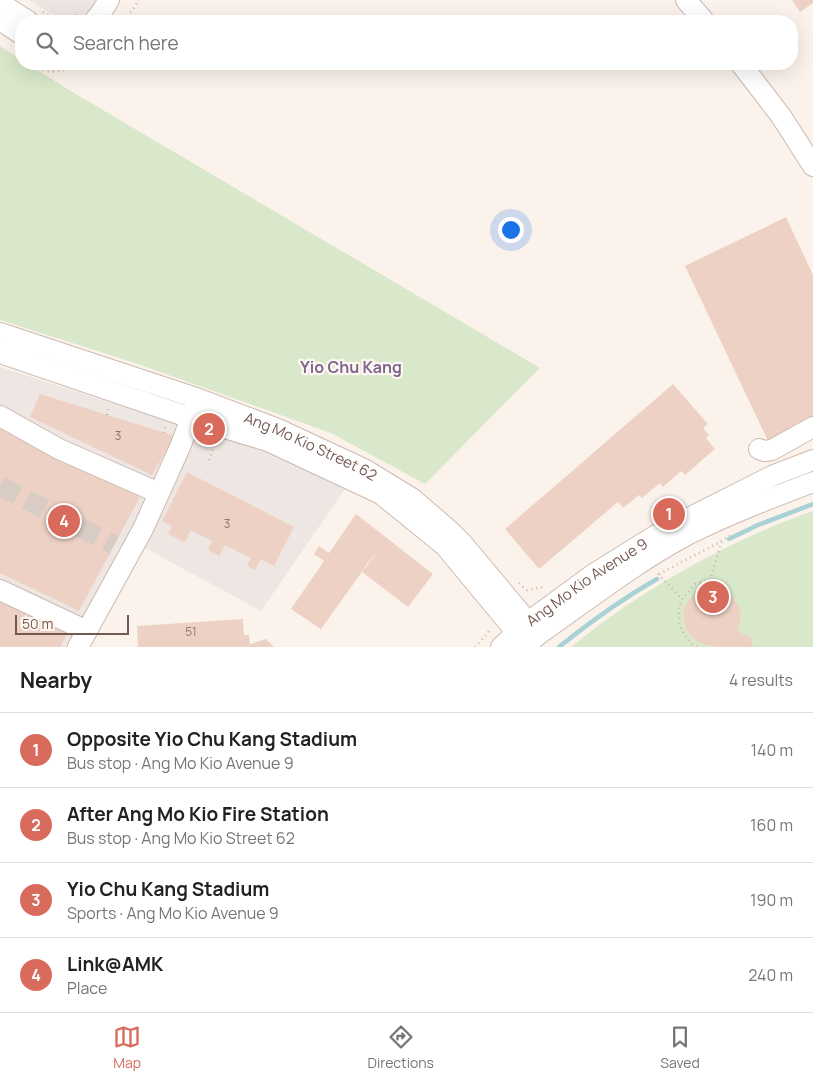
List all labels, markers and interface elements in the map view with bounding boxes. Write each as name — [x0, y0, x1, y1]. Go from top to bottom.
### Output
search box — [15, 15, 798, 70]
icon: search — [33, 29, 61, 57]
text: Search here — [73, 30, 179, 56]
your location — [498, 217, 524, 243]
district label: Yio Chu Kang — [300, 356, 402, 378]
street label: Ang Mo Kio Street 62 — [241, 407, 381, 485]
pin: 2 — [193, 410, 225, 448]
house number: 3 — [115, 427, 121, 444]
pin: 1 — [653, 495, 685, 533]
pin: 4 — [48, 502, 80, 540]
house number: 3 — [224, 515, 230, 532]
street label: Ang Mo Kio Avenue 9 — [522, 533, 651, 631]
pin: 3 — [697, 578, 729, 616]
scale bar — [15, 612, 129, 635]
text: 50 m — [22, 614, 53, 633]
house number: 51 — [185, 623, 197, 640]
text: Nearby — [20, 666, 92, 694]
text: 4 results — [729, 669, 793, 691]
text: Opposite Yio Chu Kang Stadium — [67, 726, 357, 752]
text: 1 — [32, 739, 40, 761]
text: 140 m — [751, 739, 793, 761]
text: Bus stop · Ang Mo Kio Avenue 9 — [67, 752, 294, 774]
text: After Ang Mo Kio Fire Station — [67, 801, 329, 827]
text: 2 — [31, 814, 41, 836]
text: 160 m — [750, 814, 793, 836]
text: Bus stop · Ang Mo Kio Street 62 — [67, 827, 295, 849]
text: Yio Chu Kang Stadium — [67, 876, 269, 902]
text: 3 — [31, 889, 41, 911]
text: 190 m — [750, 889, 793, 911]
text: Sports · Ang Mo Kio Avenue 9 — [67, 902, 279, 924]
text: Link@AMK — [67, 951, 163, 977]
text: 4 — [31, 964, 41, 986]
text: 240 m — [748, 964, 793, 986]
text: Place — [67, 977, 107, 999]
tab: Map — [113, 1023, 141, 1072]
tab: Directions — [368, 1023, 434, 1072]
tab: Saved — [660, 1023, 700, 1072]

